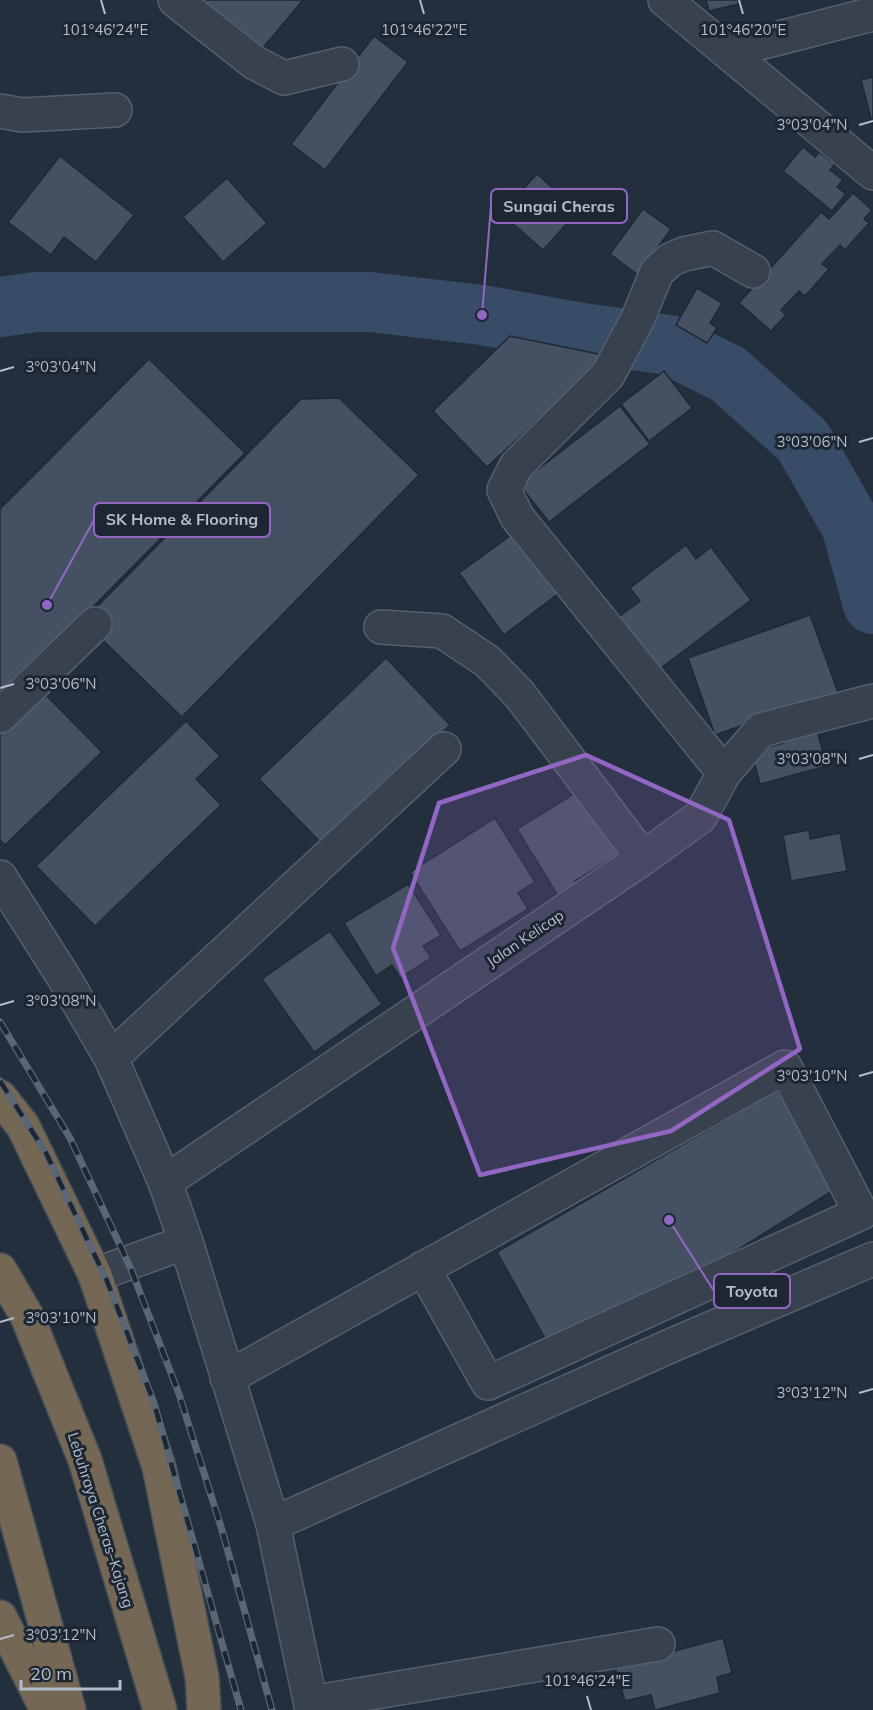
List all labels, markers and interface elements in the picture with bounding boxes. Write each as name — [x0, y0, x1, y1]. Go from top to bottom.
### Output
text: 101°46'24"E — [62, 20, 148, 39]
text: 101°46'22"E — [381, 20, 467, 39]
text: 101°46'20"E — [700, 20, 786, 39]
text: 3°03'04"N — [777, 115, 847, 134]
callout: Sungai Cheras — [491, 189, 627, 223]
text: Sungai Cheras — [503, 196, 615, 216]
text: 3°03'04"N — [26, 357, 96, 376]
text: 3°03'06"N — [777, 432, 847, 451]
callout: SK Home & Flooring — [94, 503, 270, 537]
text: SK Home & Flooring — [106, 509, 258, 529]
text: 3°03'06"N — [26, 674, 96, 693]
text: 3°03'08"N — [777, 749, 847, 768]
street label: Jalan Kelicap — [483, 905, 567, 971]
text: 3°03'08"N — [26, 991, 96, 1010]
text: 3°03'10"N — [777, 1066, 847, 1085]
callout: Toyota — [714, 1274, 790, 1308]
text: Toyota — [726, 1281, 778, 1301]
text: 3°03'10"N — [26, 1308, 96, 1327]
text: 3°03'12"N — [777, 1383, 847, 1402]
street label: Lebuhraya Cheras–Kajang — [64, 1430, 138, 1610]
text: 3°03'12"N — [26, 1625, 96, 1644]
scale bar — [21, 1653, 120, 1691]
text: 20 m — [30, 1662, 72, 1685]
text: 101°46'24"E — [544, 1671, 630, 1690]

